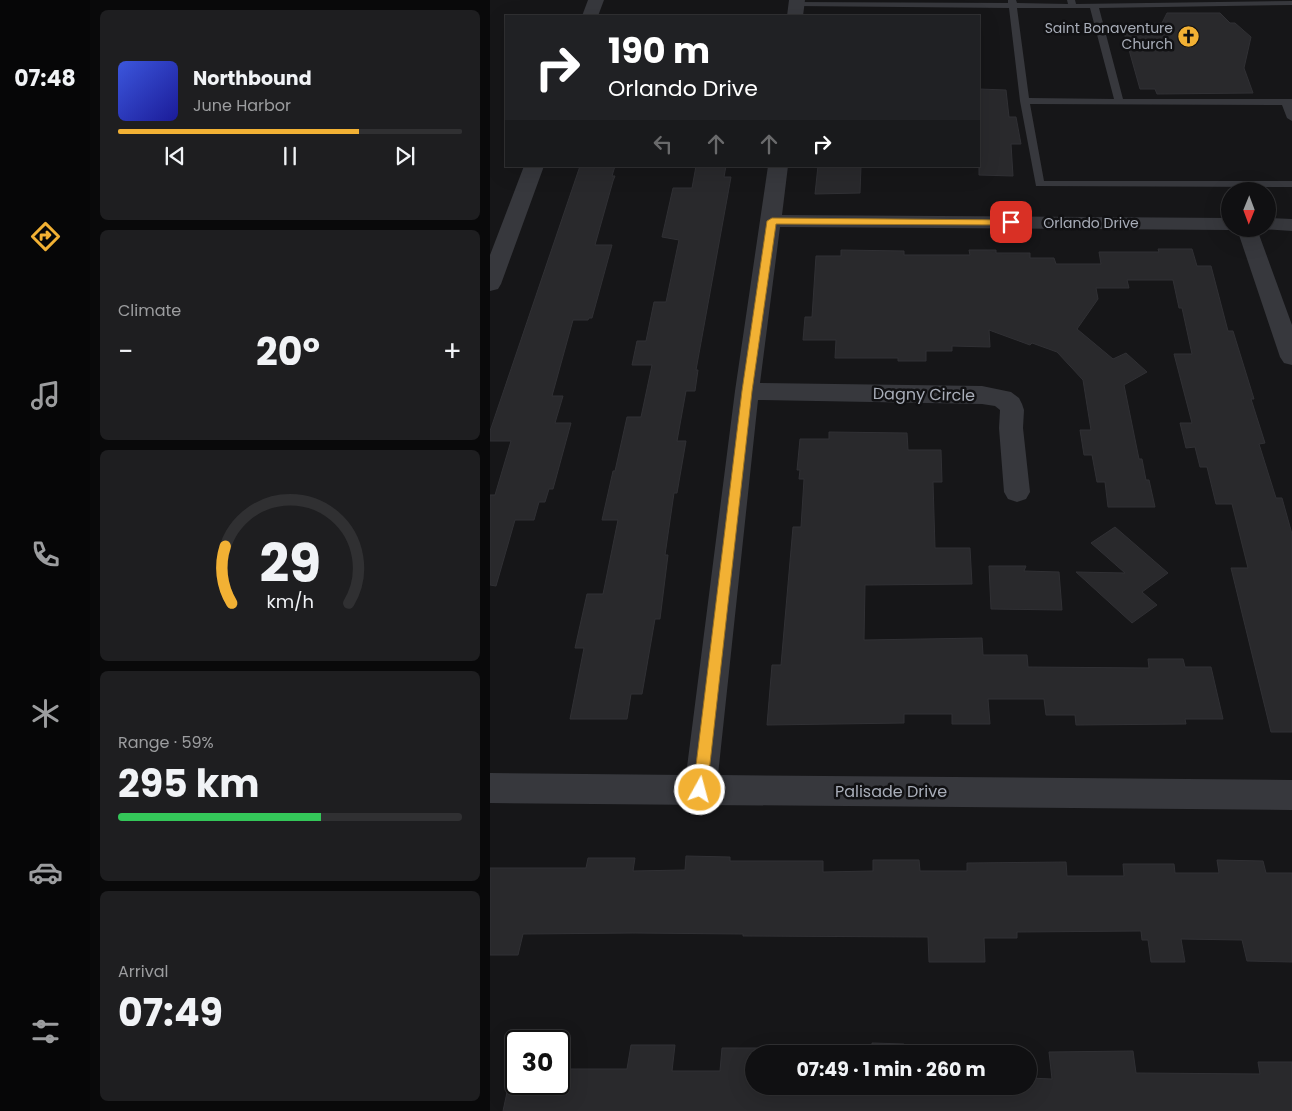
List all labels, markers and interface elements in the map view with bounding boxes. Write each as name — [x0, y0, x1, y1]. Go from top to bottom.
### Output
place label: Saint Bonaventure Church — [1045, 18, 1173, 54]
church icon: Saint Bonaventure Church — [1177, 24, 1201, 48]
text: 190 m — [608, 26, 710, 75]
icon: right — [525, 35, 590, 100]
text: 07:48 — [14, 63, 76, 94]
text: Northbound — [193, 65, 312, 92]
text: Orlando Drive — [608, 73, 758, 104]
text: June Harbor — [193, 94, 291, 117]
icon: left — [649, 130, 677, 158]
icon: ahead — [702, 130, 730, 158]
icon: ahead — [755, 130, 783, 158]
icon: right — [808, 130, 836, 158]
icon: previous — [161, 142, 189, 170]
icon: pause — [276, 142, 304, 170]
icon: next — [391, 142, 419, 170]
north arrow — [1221, 182, 1276, 238]
map controls — [1221, 182, 1276, 237]
pin — [990, 201, 1032, 243]
icon: arrive — [997, 208, 1025, 236]
street label: Orlando Drive — [1043, 213, 1139, 233]
icon: directions — [28, 219, 63, 254]
text: Climate — [118, 299, 181, 322]
text: 20° — [256, 325, 320, 378]
text: − — [118, 332, 133, 371]
text: + — [443, 332, 462, 371]
icon: music — [28, 378, 63, 413]
street label: Dagny Circle — [873, 382, 975, 407]
text: 29 — [259, 527, 321, 600]
icon: phone — [28, 537, 63, 572]
text: km/h — [266, 589, 314, 614]
icon: climate — [28, 696, 63, 731]
text: Range · 59% — [118, 731, 214, 754]
text: 295 km — [118, 757, 260, 810]
position arrow — [673, 763, 725, 815]
street label: Palisade Drive — [835, 780, 947, 803]
icon: car — [28, 855, 63, 890]
text: Arrival — [118, 960, 168, 983]
text: 07:49 — [118, 986, 223, 1039]
icon: filters — [28, 1014, 63, 1049]
speed limit sign: 30 — [505, 1030, 570, 1095]
text: 07:49 · 1 min · 260 m — [796, 1056, 986, 1083]

